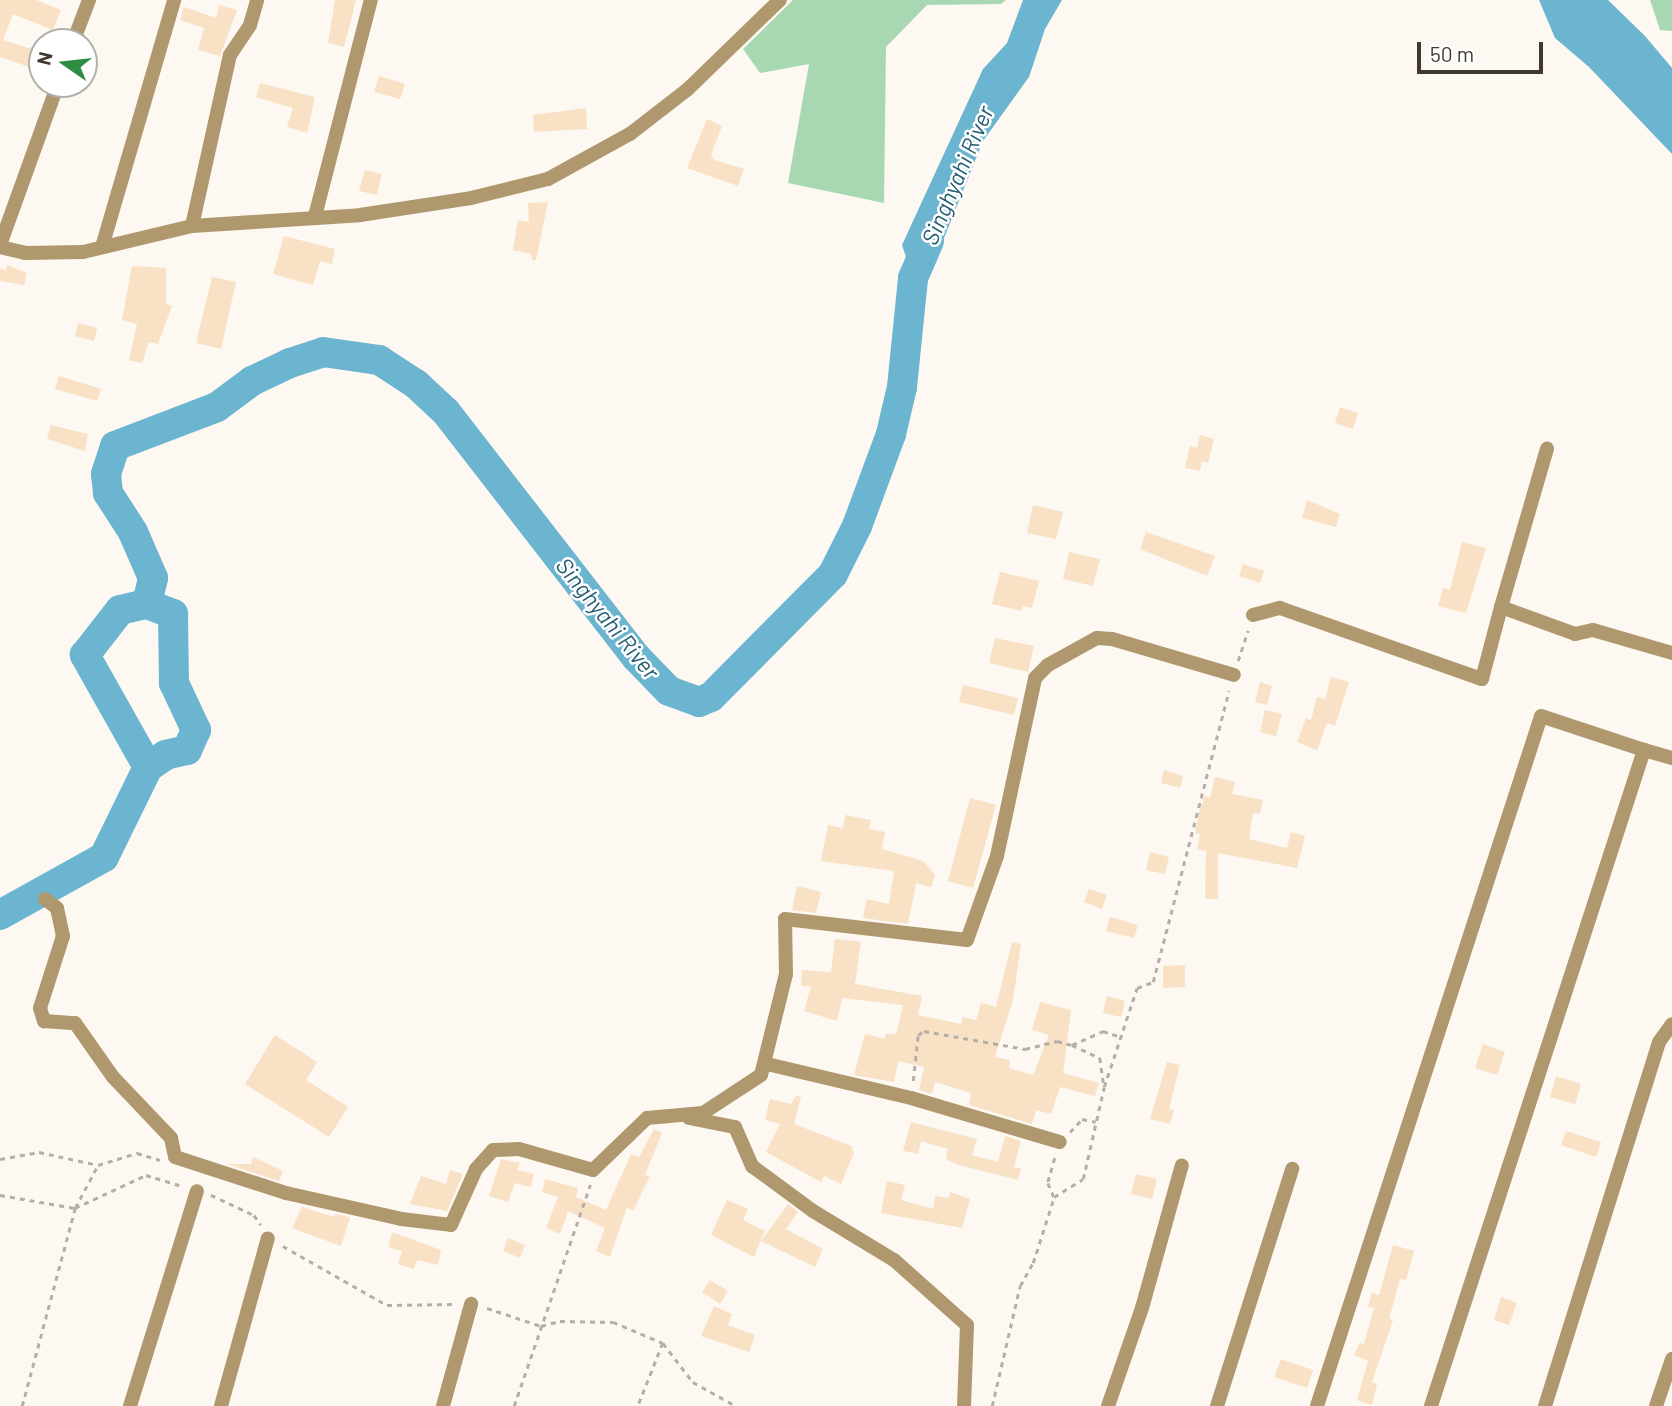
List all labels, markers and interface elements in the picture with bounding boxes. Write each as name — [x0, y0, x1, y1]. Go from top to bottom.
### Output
north arrow — [28, 28, 98, 98]
scale bar — [1420, 28, 1546, 72]
text: 50 m — [1430, 41, 1474, 66]
text: N — [31, 49, 57, 67]
water label: Singhyahi River — [915, 101, 999, 249]
water label: Singhyahi River — [551, 552, 665, 684]

